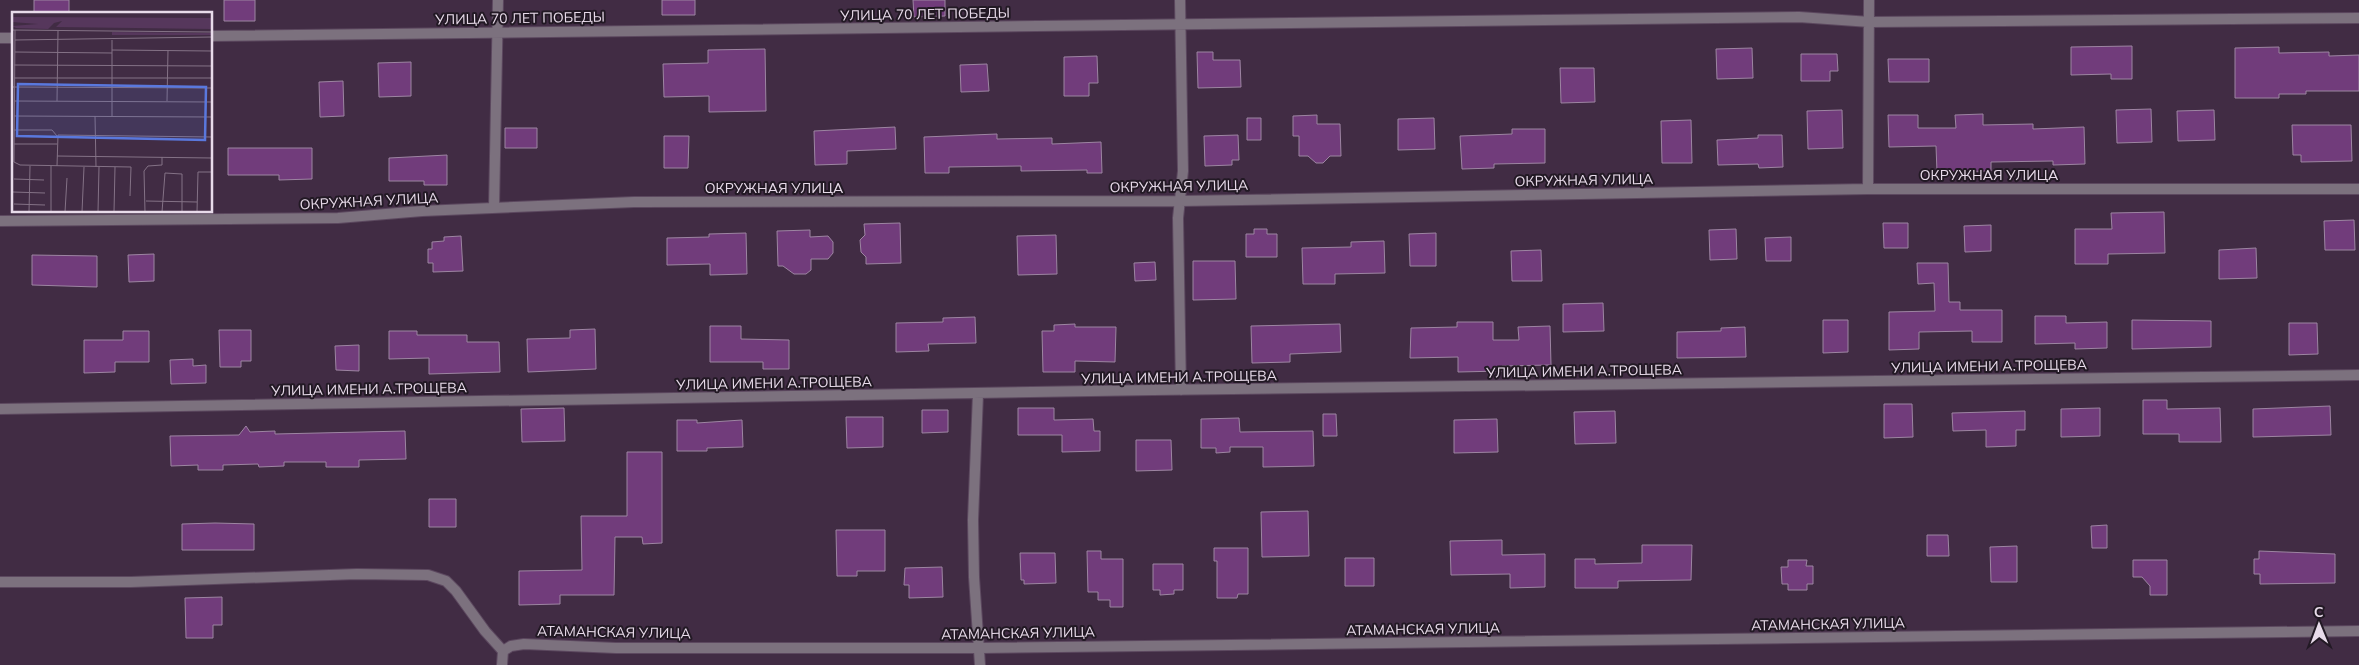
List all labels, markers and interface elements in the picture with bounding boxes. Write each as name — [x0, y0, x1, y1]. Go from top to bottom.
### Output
street label: УЛИЦА 70 ЛЕТ ПОБЕДЫ — [839, 4, 1010, 24]
street label: УЛИЦА 70 ЛЕТ ПОБЕДЫ — [434, 8, 605, 28]
inset map — [12, 12, 212, 212]
street label: ОКРУЖНАЯ УЛИЦА — [1920, 166, 2059, 184]
street label: ОКРУЖНАЯ УЛИЦА — [1515, 170, 1654, 190]
street label: ОКРУЖНАЯ УЛИЦА — [1110, 176, 1249, 196]
street label: ОКРУЖНАЯ УЛИЦА — [705, 179, 844, 197]
street label: ОКРУЖНАЯ УЛИЦА — [299, 188, 439, 214]
street label: УЛИЦА ИМЕНИ А.ТРОЩЕВА — [1890, 355, 2088, 377]
street label: УЛИЦА ИМЕНИ А.ТРОЩЕВА — [1485, 360, 1683, 382]
street label: УЛИЦА ИМЕНИ А.ТРОЩЕВА — [1080, 366, 1278, 388]
street label: УЛИЦА ИМЕНИ А.ТРОЩЕВА — [675, 372, 873, 394]
street label: УЛИЦА ИМЕНИ А.ТРОЩЕВА — [270, 378, 468, 400]
north arrow — [2294, 600, 2344, 650]
text: С — [2314, 603, 2324, 621]
street label: АТАМАНСКАЯ УЛИЦА — [1751, 614, 1906, 634]
street label: АТАМАНСКАЯ УЛИЦА — [1346, 619, 1501, 639]
street label: АТАМАНСКАЯ УЛИЦА — [537, 622, 692, 642]
street label: АТАМАНСКАЯ УЛИЦА — [941, 623, 1096, 643]

